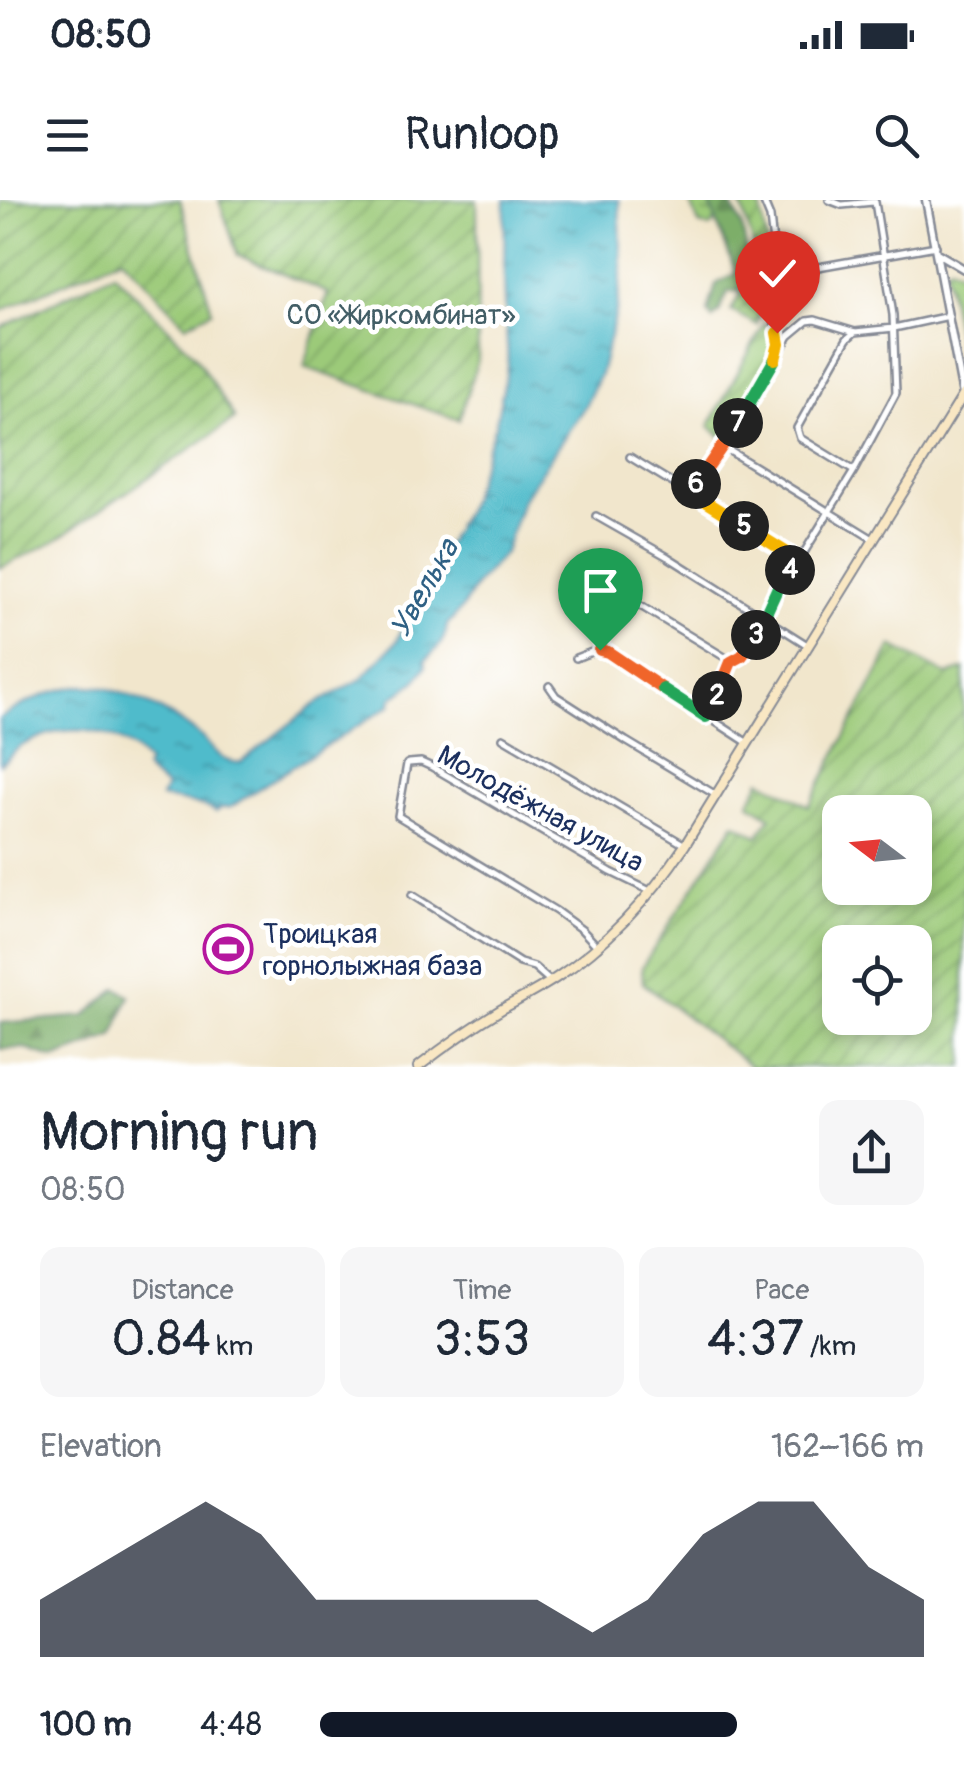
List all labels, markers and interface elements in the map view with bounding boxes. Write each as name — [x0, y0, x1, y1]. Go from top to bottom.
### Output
text: 08:50 — [50, 11, 152, 59]
text: Runloop — [405, 107, 559, 163]
icon: menu — [40, 108, 95, 163]
icon: search — [869, 108, 924, 163]
pin — [735, 231, 820, 334]
icon: check — [750, 246, 805, 301]
park label: СО «Жиркомбинат» — [286, 298, 516, 333]
pin: 7 — [713, 398, 763, 448]
text: 7 — [731, 405, 745, 440]
pin: 6 — [671, 459, 721, 509]
text: 6 — [688, 466, 704, 501]
pin: 5 — [719, 501, 769, 551]
text: 5 — [736, 508, 752, 543]
water label: Увелька — [382, 531, 468, 644]
pin: 4 — [765, 545, 815, 595]
pin — [558, 548, 643, 651]
text: 4 — [782, 552, 798, 587]
icon: arrive — [573, 563, 628, 618]
pin: 3 — [731, 610, 781, 660]
text: 3 — [748, 617, 764, 652]
pin: 2 — [692, 671, 742, 721]
text: 2 — [709, 678, 725, 713]
street label: Молодёжная улица — [431, 738, 650, 881]
north arrow — [822, 795, 932, 905]
map controls — [822, 795, 932, 1035]
place label: Троицкая горнолыжная база — [263, 917, 482, 984]
sports icon: Троицкая горнолыжная база — [202, 923, 254, 975]
button: locate — [822, 925, 932, 1035]
text: Morning run — [40, 1098, 318, 1167]
button: share — [819, 1100, 924, 1205]
text: 08:50 — [40, 1170, 126, 1210]
text: Distance — [131, 1273, 234, 1308]
text: Time — [453, 1273, 511, 1308]
text: Pace — [754, 1273, 809, 1308]
text: 0.84 — [111, 1308, 211, 1371]
text: 3:53 — [434, 1308, 530, 1371]
text: 4:37 — [707, 1308, 804, 1371]
text: km — [211, 1329, 253, 1364]
text: /km — [804, 1329, 856, 1364]
text: Elevation — [40, 1427, 162, 1467]
text: 162–166 m — [771, 1427, 924, 1467]
text: 100 m — [40, 1705, 132, 1745]
text: 4:48 — [200, 1705, 262, 1745]

